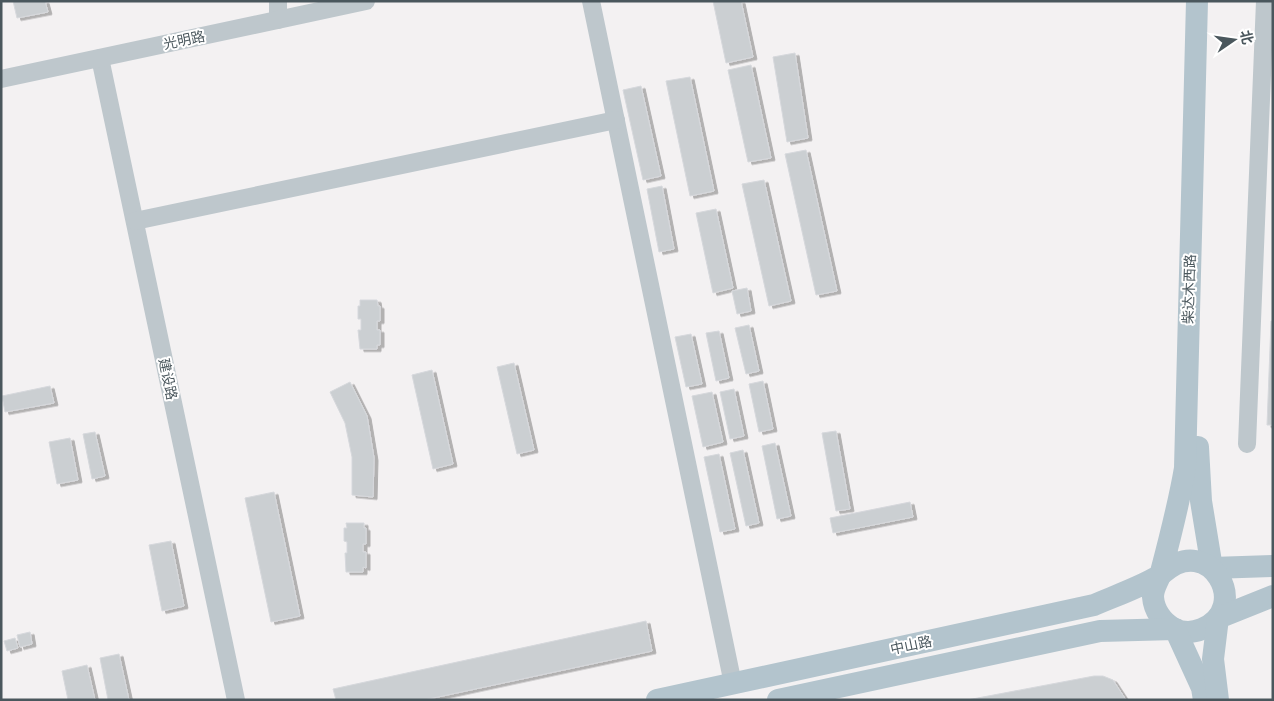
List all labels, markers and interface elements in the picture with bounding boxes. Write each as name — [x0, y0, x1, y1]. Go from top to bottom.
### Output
north arrow — [1209, 15, 1259, 65]
street label: 光明路 — [162, 28, 206, 52]
text: 北 — [1237, 28, 1256, 46]
street label: 柴达木西路 — [1180, 254, 1198, 324]
street label: 建设路 — [156, 357, 180, 401]
street label: 中山路 — [889, 633, 933, 657]

